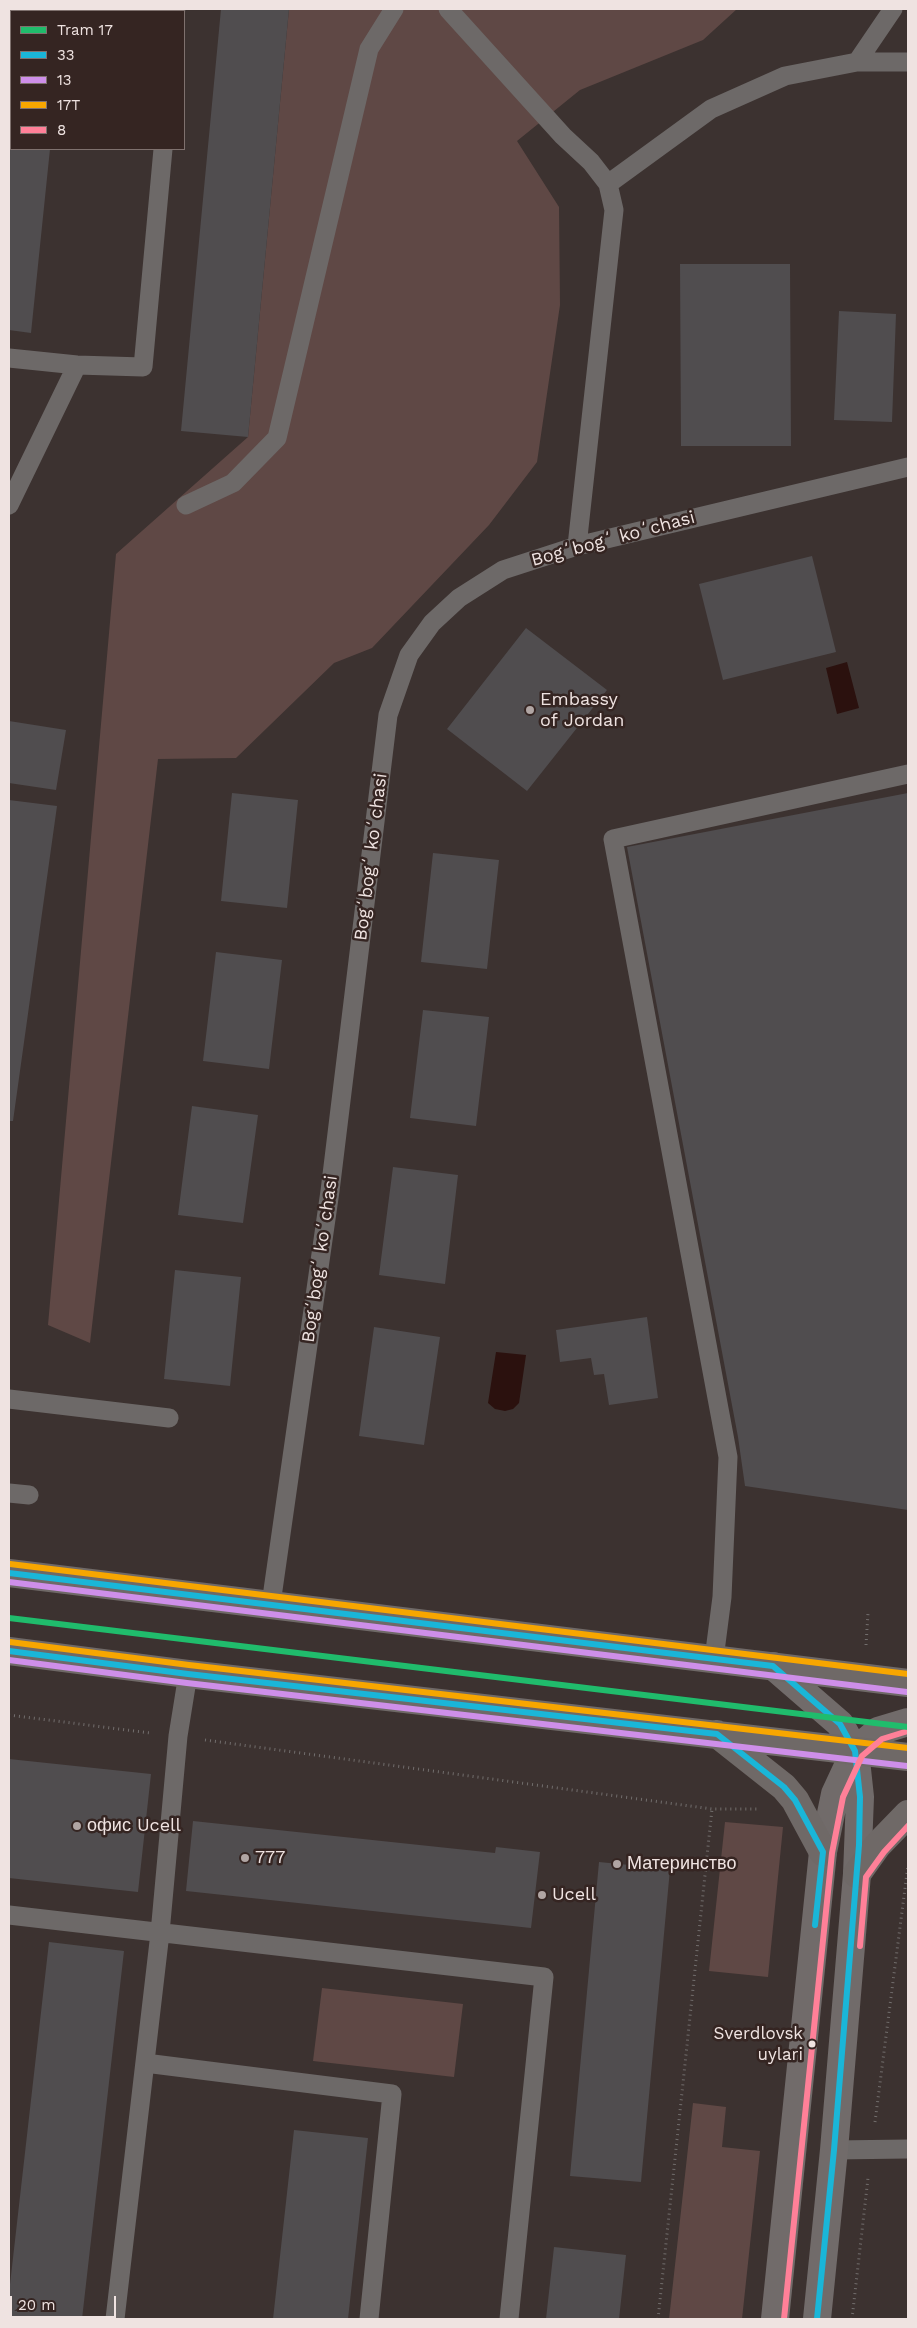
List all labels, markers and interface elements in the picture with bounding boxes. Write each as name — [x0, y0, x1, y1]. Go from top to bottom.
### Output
legend — [10, 10, 185, 150]
text: Tram 17 — [57, 21, 113, 39]
text: 33 — [57, 46, 75, 64]
text: 13 — [57, 71, 72, 89]
text: 17T — [57, 96, 80, 114]
text: 8 — [57, 121, 66, 139]
street label: Bogʻbogʻ koʻchasi — [529, 507, 697, 571]
place label: Embassy of Jordan — [540, 689, 624, 732]
marker: Embassy of Jordan — [524, 704, 536, 716]
street label: Bogʻbogʻ koʻchasi — [350, 772, 392, 942]
street label: Bogʻbogʻ koʻchasi — [298, 1174, 342, 1344]
place label: офис Ucell — [87, 1815, 181, 1837]
marker: офис Ucell — [71, 1820, 83, 1832]
place label: 777 — [255, 1847, 285, 1869]
marker: 777 — [239, 1852, 251, 1864]
place label: Материнство — [627, 1853, 736, 1875]
marker: Материнство — [611, 1858, 623, 1870]
place label: Ucell — [552, 1884, 596, 1906]
marker: Ucell — [536, 1889, 548, 1901]
place label: Sverdlovsk uylari — [714, 2024, 803, 2064]
marker: Sverdlovsk uylari — [807, 2039, 817, 2049]
scale bar — [12, 2286, 119, 2318]
text: 20 m — [18, 2296, 56, 2314]

